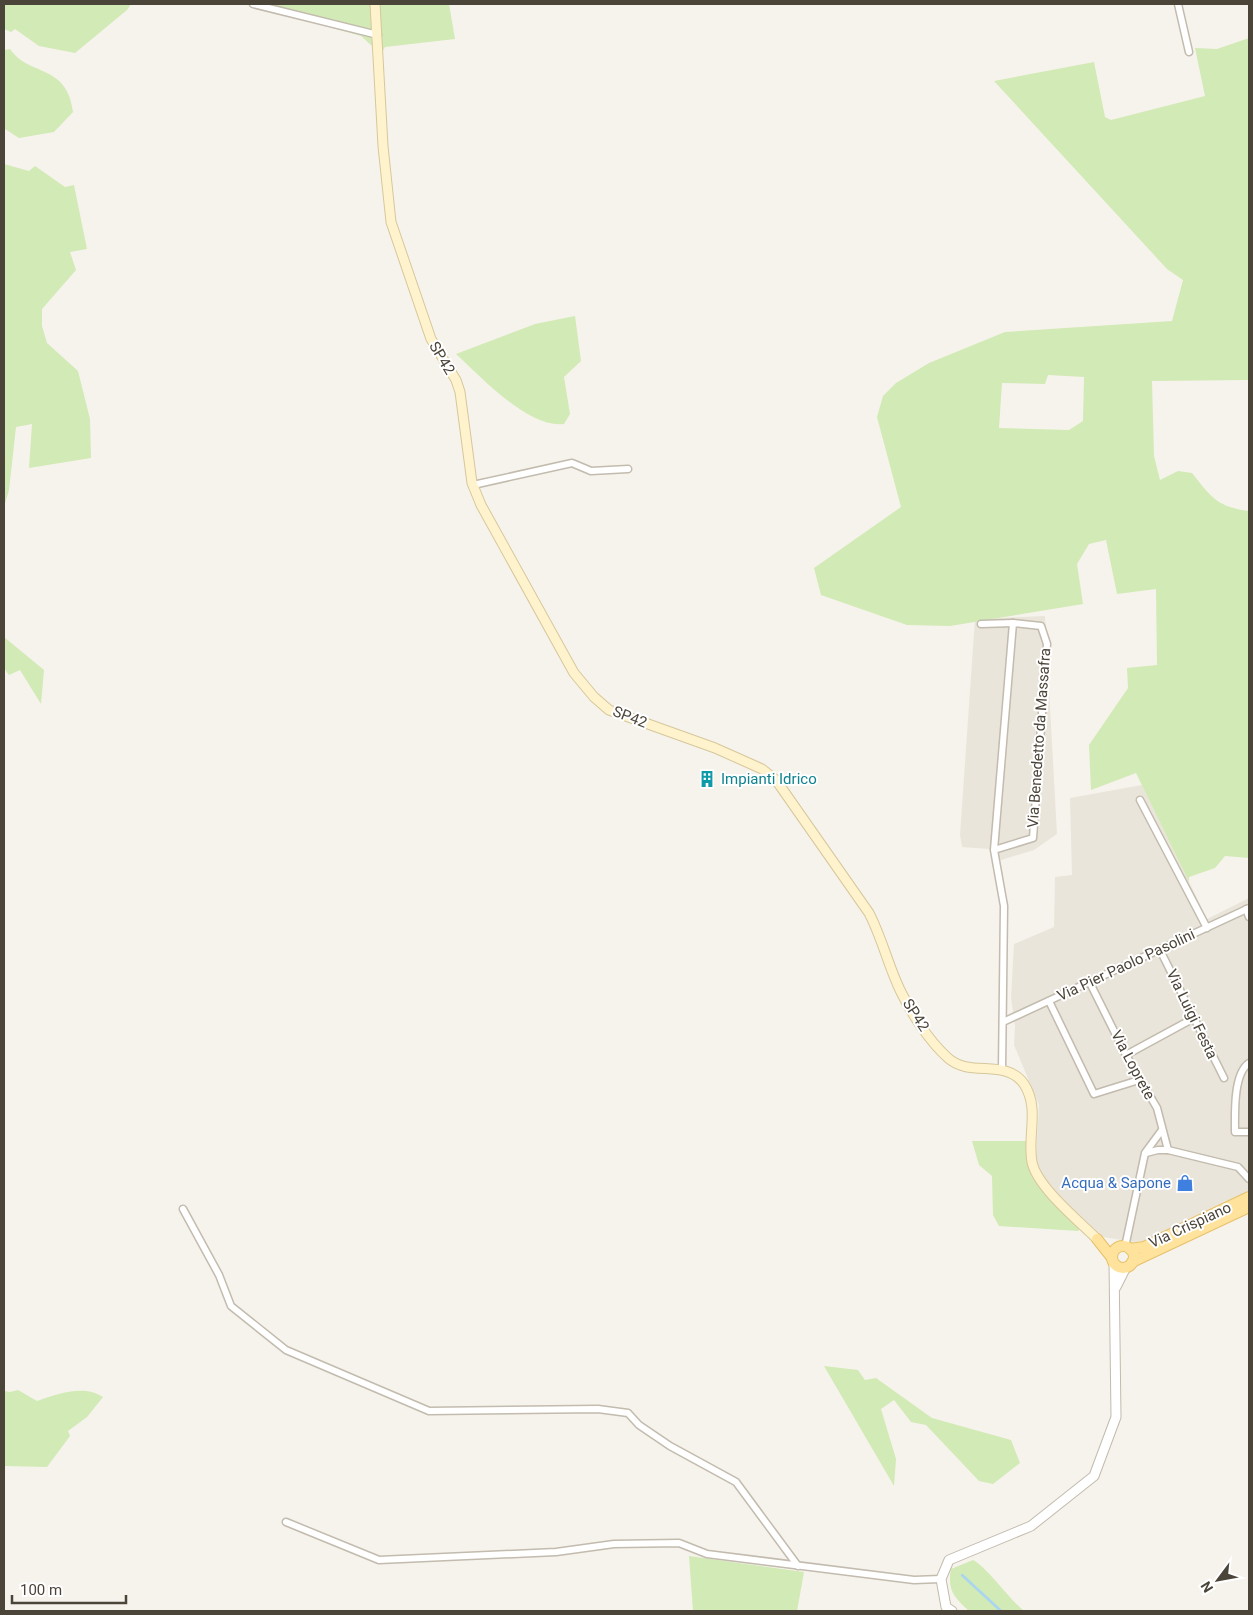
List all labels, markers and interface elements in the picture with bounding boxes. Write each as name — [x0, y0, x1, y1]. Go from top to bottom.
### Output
street label: SP42 — [425, 338, 459, 378]
street label: Via Benedetto da Massafra — [1024, 647, 1054, 829]
street label: SP42 — [610, 702, 650, 732]
building icon: Impianti Idrico — [697, 769, 717, 789]
place label: Impianti Idrico — [721, 770, 817, 788]
street label: Via Pier Paolo Pasolini — [1054, 925, 1198, 1005]
street label: Via Luigi Festa — [1163, 966, 1221, 1062]
street label: SP42 — [899, 995, 933, 1035]
street label: Via Loprete — [1107, 1027, 1159, 1103]
shop icon: Acqua & Sapone — [1175, 1173, 1195, 1193]
place label: Acqua & Sapone — [1061, 1174, 1171, 1192]
street label: Via Crispiano — [1146, 1198, 1234, 1252]
north arrow — [1193, 1555, 1243, 1605]
scale bar — [12, 1572, 126, 1604]
text: N — [1198, 1578, 1216, 1595]
text: 100 m — [20, 1581, 62, 1599]

